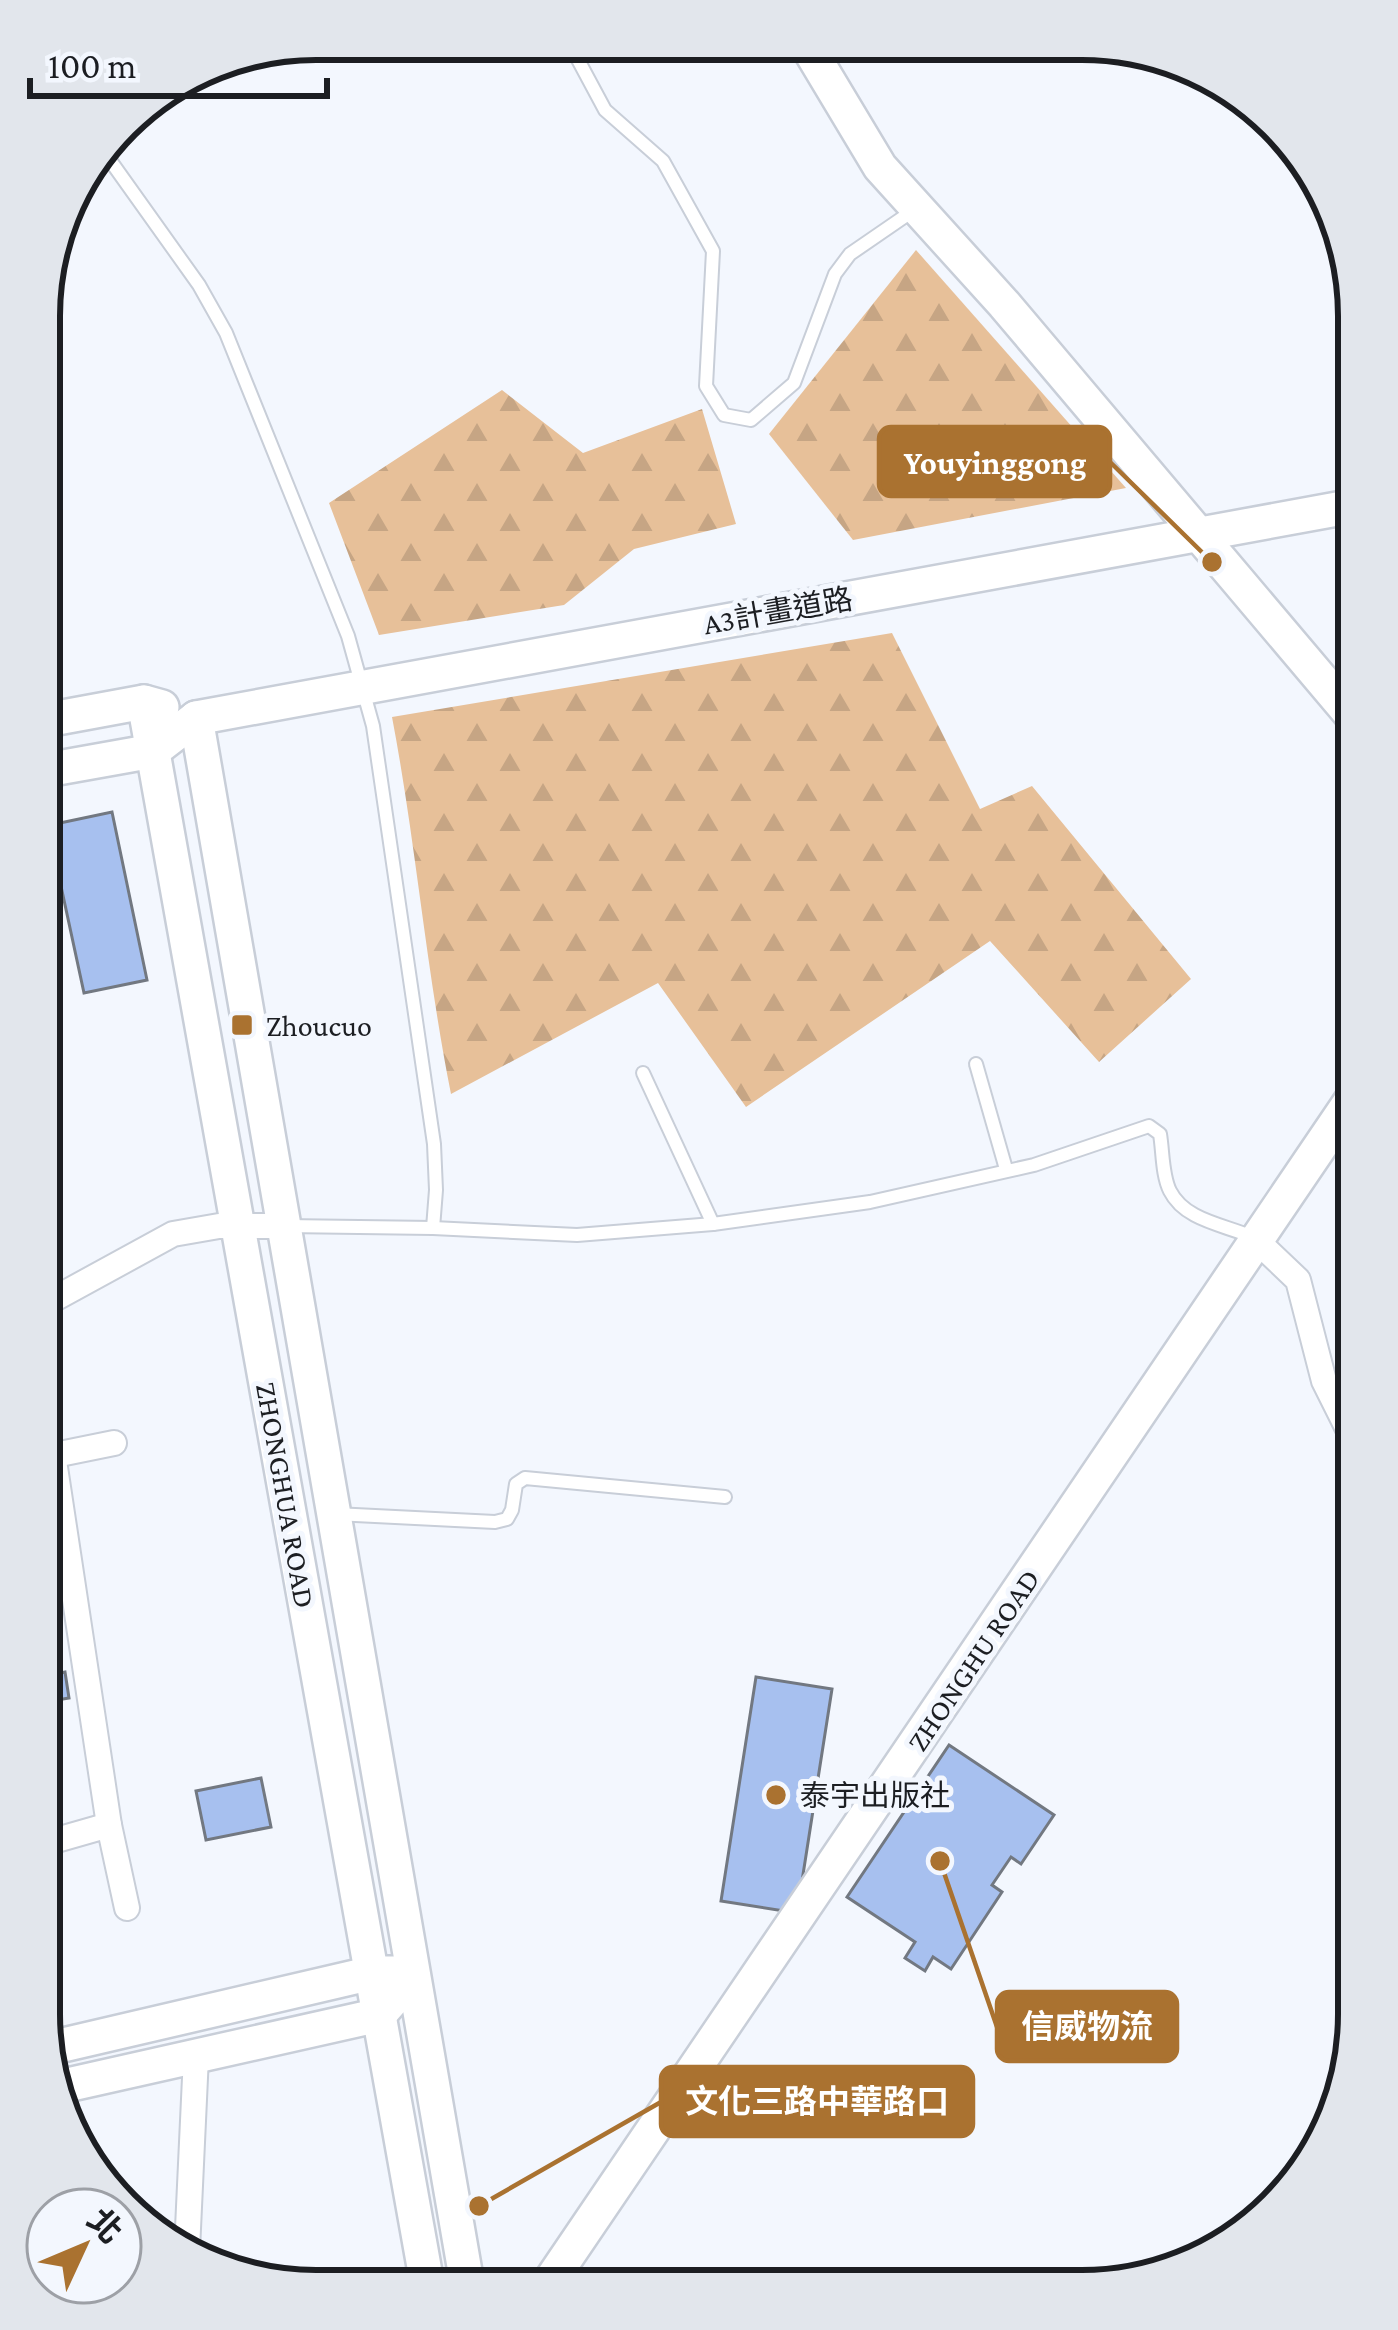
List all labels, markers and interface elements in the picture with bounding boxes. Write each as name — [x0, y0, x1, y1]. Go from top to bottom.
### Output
scale bar — [30, 24, 327, 98]
text: 100 m — [48, 46, 136, 86]
callout: Youyinggong — [879, 427, 1110, 496]
text: Youyinggong — [903, 444, 1087, 481]
street label: A3計畫道路 — [701, 582, 855, 640]
place label: Zhoucuo — [266, 1009, 372, 1042]
marker: Zhoucuo — [229, 1012, 255, 1038]
street label: ZHONGHUA ROAD — [250, 1379, 322, 1611]
street label: ZHONGHU ROAD — [900, 1563, 1046, 1757]
place label: 泰宇出版社 — [800, 1779, 950, 1812]
marker: 泰宇出版社 — [763, 1782, 789, 1808]
callout: 信威物流 — [997, 1992, 1177, 2061]
text: 信威物流 — [1021, 2008, 1153, 2045]
callout: 文化三路中華路口 — [661, 2067, 973, 2136]
text: 文化三路中華路口 — [685, 2083, 949, 2120]
north arrow — [24, 2186, 144, 2306]
text: 北 — [80, 2201, 130, 2250]

